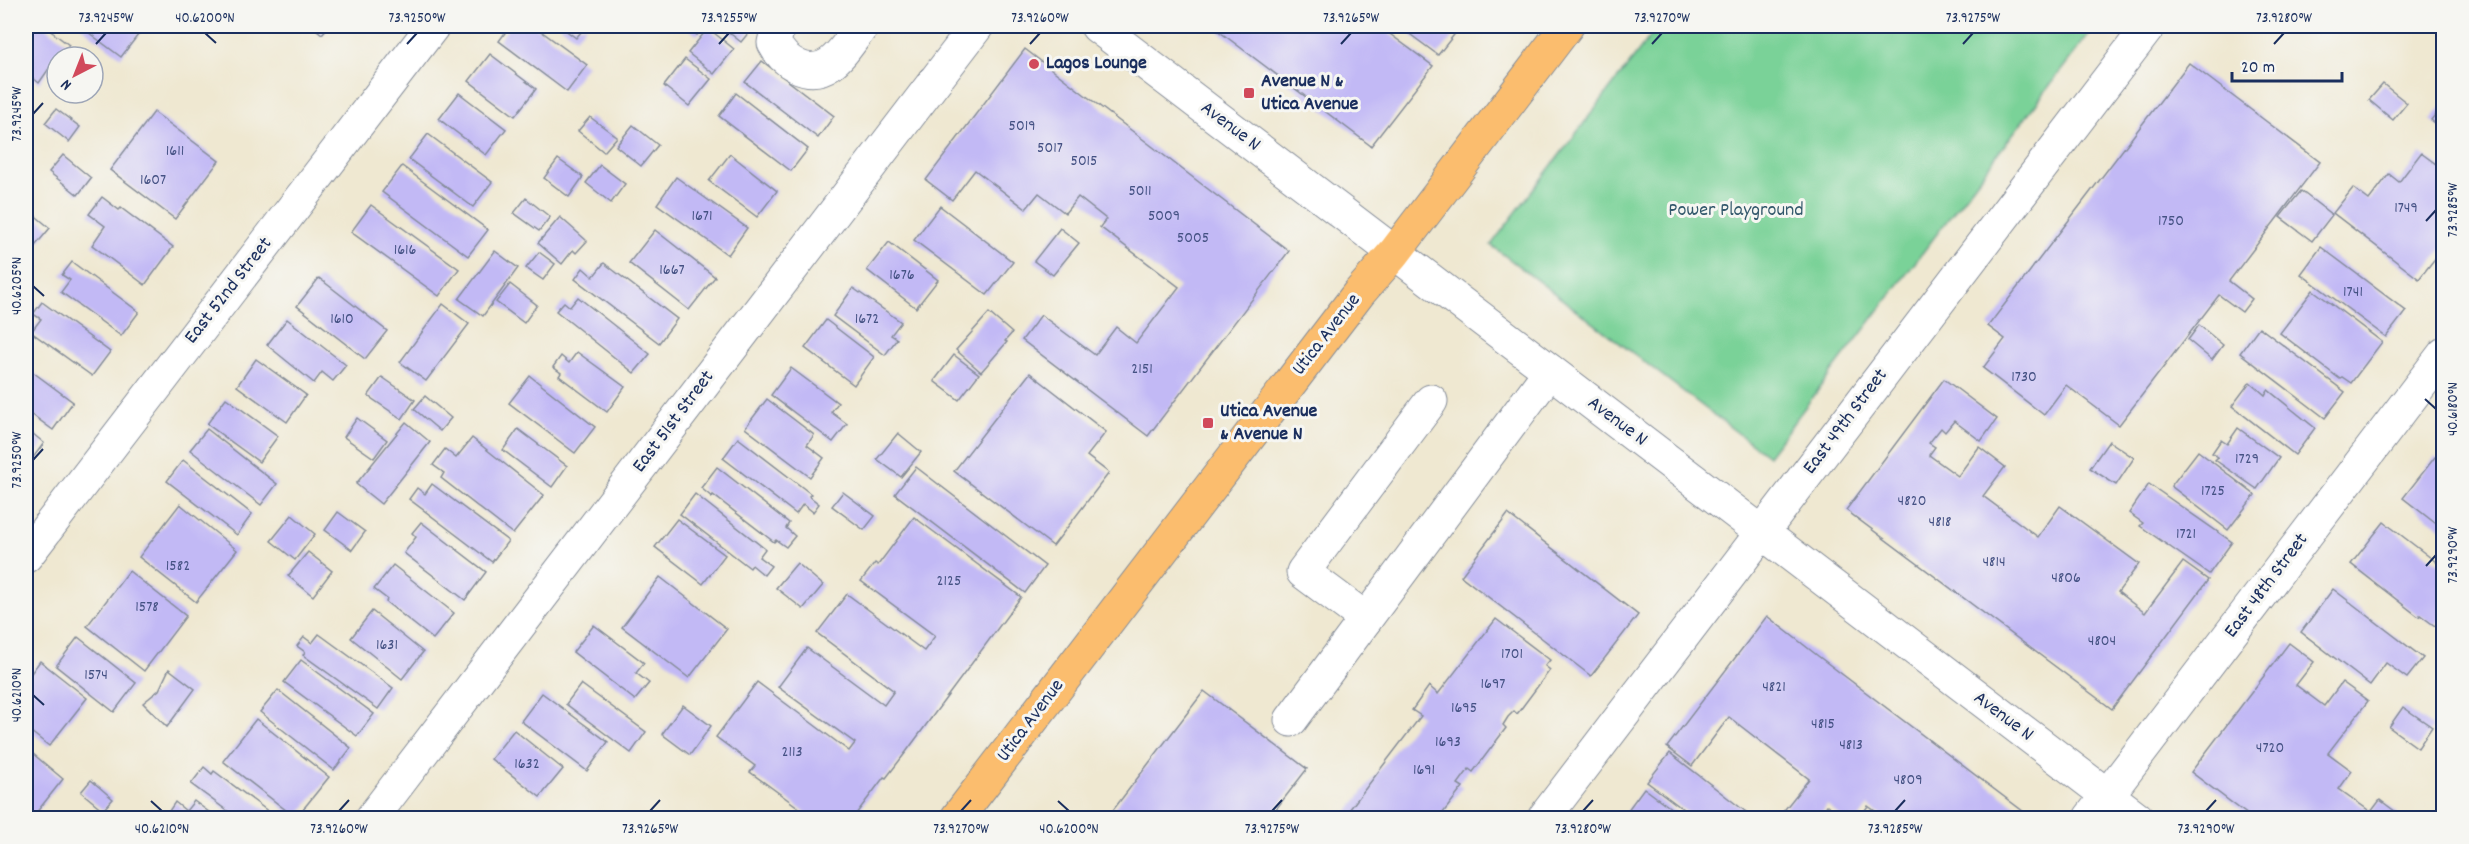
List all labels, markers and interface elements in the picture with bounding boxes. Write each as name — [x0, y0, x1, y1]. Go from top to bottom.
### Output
text: 73.9245°W — [79, 8, 134, 30]
text: 40.6200°N — [175, 8, 235, 30]
text: 73.9250°W — [389, 8, 446, 30]
text: 73.9255°W — [701, 8, 757, 30]
text: 73.9260°W — [1011, 8, 1069, 30]
text: 73.9265°W — [1323, 8, 1379, 30]
text: 73.9270°W — [1634, 8, 1690, 30]
text: 73.9275°W — [1946, 8, 2001, 30]
text: 73.9280°W — [2256, 8, 2312, 30]
north arrow — [45, 45, 105, 105]
scale bar — [2232, 45, 2342, 83]
place label: Lagos Lounge — [1046, 50, 1147, 78]
text: 20 m — [2241, 56, 2275, 81]
marker: Lagos Lounge — [1027, 57, 1041, 71]
place label: Avenue N & Utica Avenue — [1261, 68, 1359, 119]
text: N — [56, 73, 77, 95]
text: 73.9245°W — [7, 86, 29, 141]
marker: Avenue N & Utica Avenue — [1242, 86, 1256, 100]
street label: Avenue N — [1194, 95, 1266, 159]
house number: 5019 — [1009, 115, 1035, 138]
house number: 5017 — [1037, 137, 1063, 160]
house number: 1611 — [166, 140, 184, 163]
house number: 5015 — [1070, 150, 1098, 173]
house number: 1607 — [140, 169, 166, 192]
house number: 5011 — [1128, 180, 1152, 203]
text: 73.9285°W — [2443, 182, 2465, 237]
park label: Power Playground — [1668, 197, 1804, 225]
house number: 1749 — [2394, 197, 2418, 220]
house number: 1671 — [692, 205, 712, 228]
house number: 5009 — [1148, 205, 1180, 228]
house number: 1750 — [2158, 210, 2184, 233]
house number: 5005 — [1177, 227, 1209, 250]
street label: East 52nd Street — [178, 232, 280, 350]
house number: 1616 — [394, 239, 416, 262]
text: 40.6205°N — [7, 257, 29, 315]
house number: 1667 — [659, 259, 685, 282]
house number: 1676 — [889, 264, 915, 287]
house number: 1741 — [2343, 281, 2363, 304]
street label: Utica Avenue — [1286, 288, 1368, 382]
house number: 1610 — [330, 308, 354, 331]
house number: 1672 — [855, 308, 879, 331]
house number: 2151 — [1131, 358, 1153, 381]
street label: East 49th Street — [1797, 363, 1895, 481]
street label: East 51st Street — [626, 365, 722, 479]
house number: 1730 — [2011, 366, 2037, 389]
text: 40.6180°N — [2443, 382, 2465, 436]
street label: Avenue N — [1581, 390, 1653, 454]
place label: Utica Avenue & Avenue N — [1220, 398, 1318, 449]
marker: Utica Avenue & Avenue N — [1201, 416, 1215, 430]
text: 73.9250°W — [7, 431, 29, 488]
house number: 1729 — [2235, 448, 2259, 471]
house number: 1725 — [2201, 480, 2225, 503]
house number: 4820 — [1898, 490, 1926, 513]
house number: 4818 — [1929, 511, 1951, 534]
house number: 1721 — [2176, 523, 2196, 546]
text: 73.9290°W — [2443, 526, 2465, 583]
street label: East 48th Street — [2218, 528, 2316, 644]
house number: 4814 — [1982, 551, 2006, 574]
house number: 1582 — [166, 555, 190, 578]
house number: 4806 — [2051, 567, 2081, 590]
house number: 2125 — [937, 570, 961, 593]
house number: 1578 — [135, 596, 159, 619]
house number: 4804 — [2088, 630, 2116, 653]
house number: 1631 — [376, 634, 398, 657]
house number: 1701 — [1501, 643, 1523, 666]
house number: 1574 — [84, 664, 108, 687]
text: 40.6210°N — [7, 668, 29, 722]
house number: 1697 — [1481, 673, 1505, 696]
street label: Utica Avenue — [991, 674, 1072, 768]
house number: 4821 — [1762, 676, 1786, 699]
street label: Avenue N — [1967, 685, 2039, 749]
house number: 1695 — [1451, 697, 1477, 720]
house number: 4815 — [1811, 713, 1835, 736]
house number: 1693 — [1435, 731, 1461, 754]
house number: 4813 — [1839, 734, 1863, 757]
house number: 4720 — [2256, 737, 2284, 760]
house number: 2113 — [781, 741, 803, 764]
house number: 1632 — [514, 753, 540, 776]
house number: 1691 — [1413, 759, 1435, 782]
house number: 4809 — [1893, 769, 1923, 792]
text: 40.6210°N — [135, 819, 189, 841]
text: 73.9260°W — [310, 819, 368, 841]
text: 73.9265°W — [622, 819, 678, 841]
text: 73.9270°W — [933, 819, 989, 841]
text: 40.6200°N — [1039, 819, 1099, 841]
text: 73.9275°W — [1245, 819, 1300, 841]
text: 73.9280°W — [1555, 819, 1611, 841]
text: 73.9285°W — [1868, 819, 1923, 841]
text: 73.9290°W — [2178, 819, 2235, 841]

